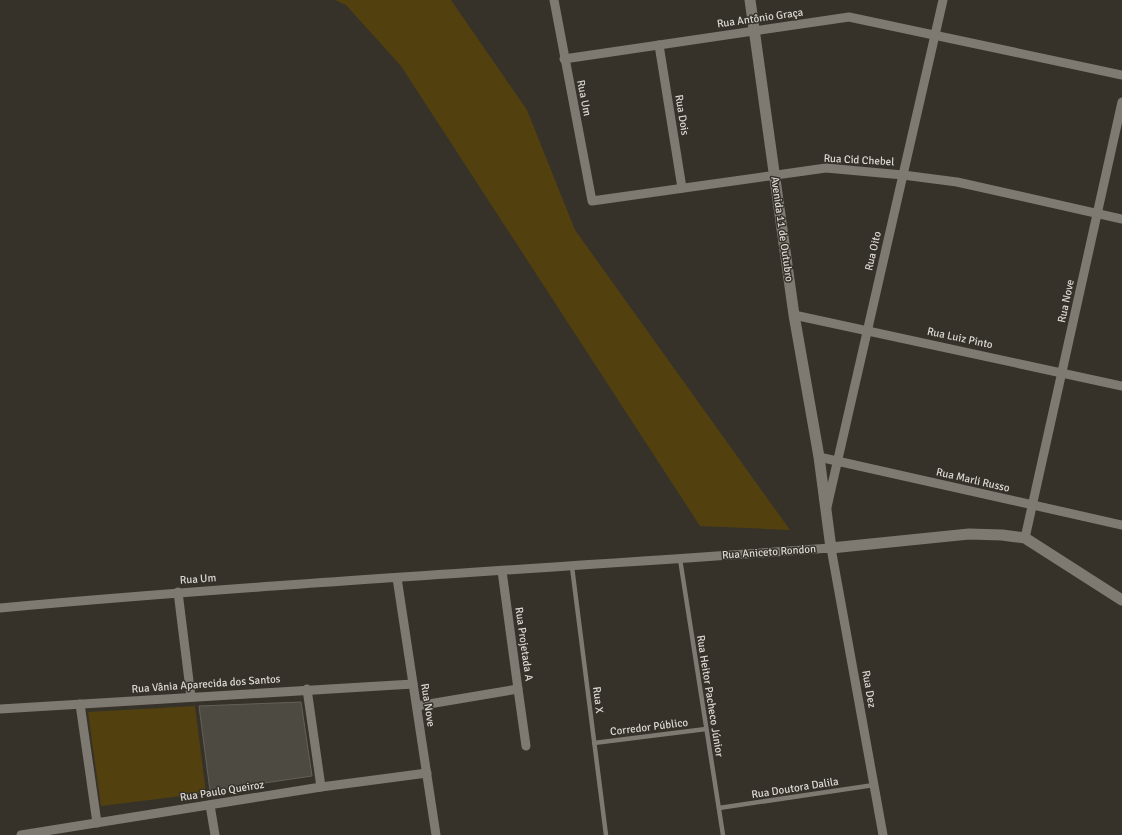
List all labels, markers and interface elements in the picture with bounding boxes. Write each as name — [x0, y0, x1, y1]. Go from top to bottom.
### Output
street label: Rua Antônio Graça — [716, 5, 804, 30]
street label: Rua Um — [574, 79, 594, 117]
street label: Rua Dois — [672, 94, 692, 136]
street label: Rua Cid Chebel — [823, 152, 895, 168]
street label: Avenida 11 de Outubro — [768, 175, 796, 283]
street label: Rua Oito — [862, 230, 884, 272]
street label: Rua Nove — [1055, 278, 1077, 324]
street label: Rua Luiz Pinto — [926, 325, 994, 351]
street label: Rua Marli Russo — [935, 465, 1011, 495]
street label: Rua Aniceto Rondon — [721, 542, 817, 562]
street label: Rua Um — [179, 571, 217, 587]
street label: Rua Projetada A — [512, 606, 536, 682]
street label: Rua Heitor Pacheco Júnior — [694, 634, 726, 758]
street label: Rua Dez — [859, 669, 879, 709]
street label: Rua Vânia Aparecida dos Santos — [131, 672, 281, 696]
street label: Rua Nove — [418, 682, 438, 728]
street label: Rua X — [590, 686, 606, 715]
street label: Corredor Público — [609, 716, 689, 738]
street label: Rua Doutora Dalila — [750, 775, 840, 801]
street label: Rua Paulo Queiroz — [179, 778, 265, 804]

